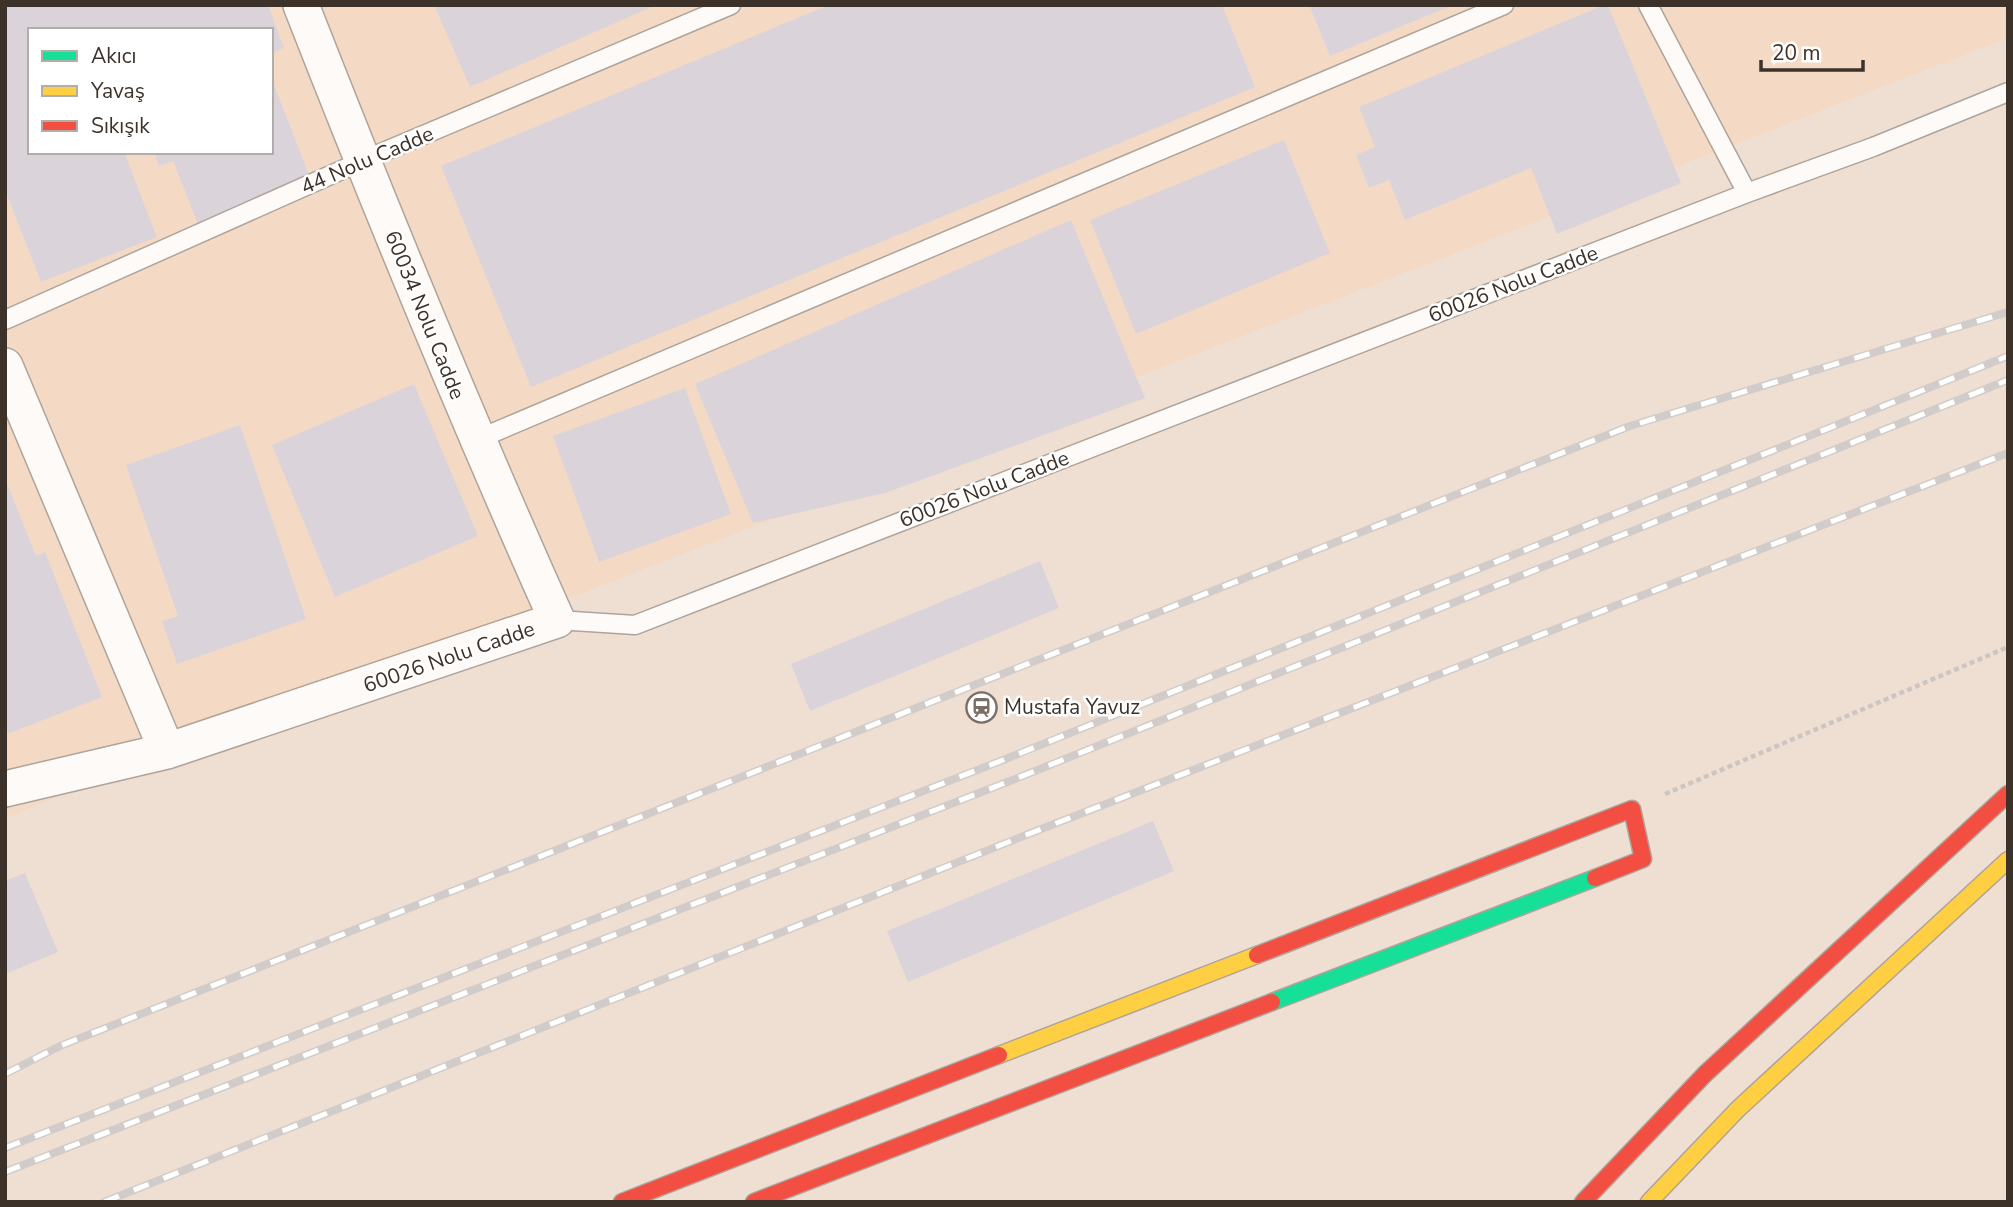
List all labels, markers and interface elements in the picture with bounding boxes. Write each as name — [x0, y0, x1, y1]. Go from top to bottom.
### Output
legend — [28, 28, 273, 154]
scale bar — [1761, 28, 1862, 72]
text: 20 m — [1772, 39, 1821, 67]
text: Akıcı — [91, 42, 136, 70]
text: Yavaş — [90, 77, 145, 105]
text: Sıkışık — [91, 112, 150, 140]
street label: 44 Nolu Cadde — [296, 119, 438, 201]
street label: 60034 Nolu Cadde — [378, 226, 472, 404]
street label: 60026 Nolu Cadde — [1424, 239, 1602, 329]
street label: 60026 Nolu Cadde — [895, 444, 1073, 534]
street label: 60026 Nolu Cadde — [360, 615, 538, 699]
station icon: Mustafa Yavuz — [964, 690, 998, 724]
place label: Mustafa Yavuz — [1004, 693, 1140, 721]

